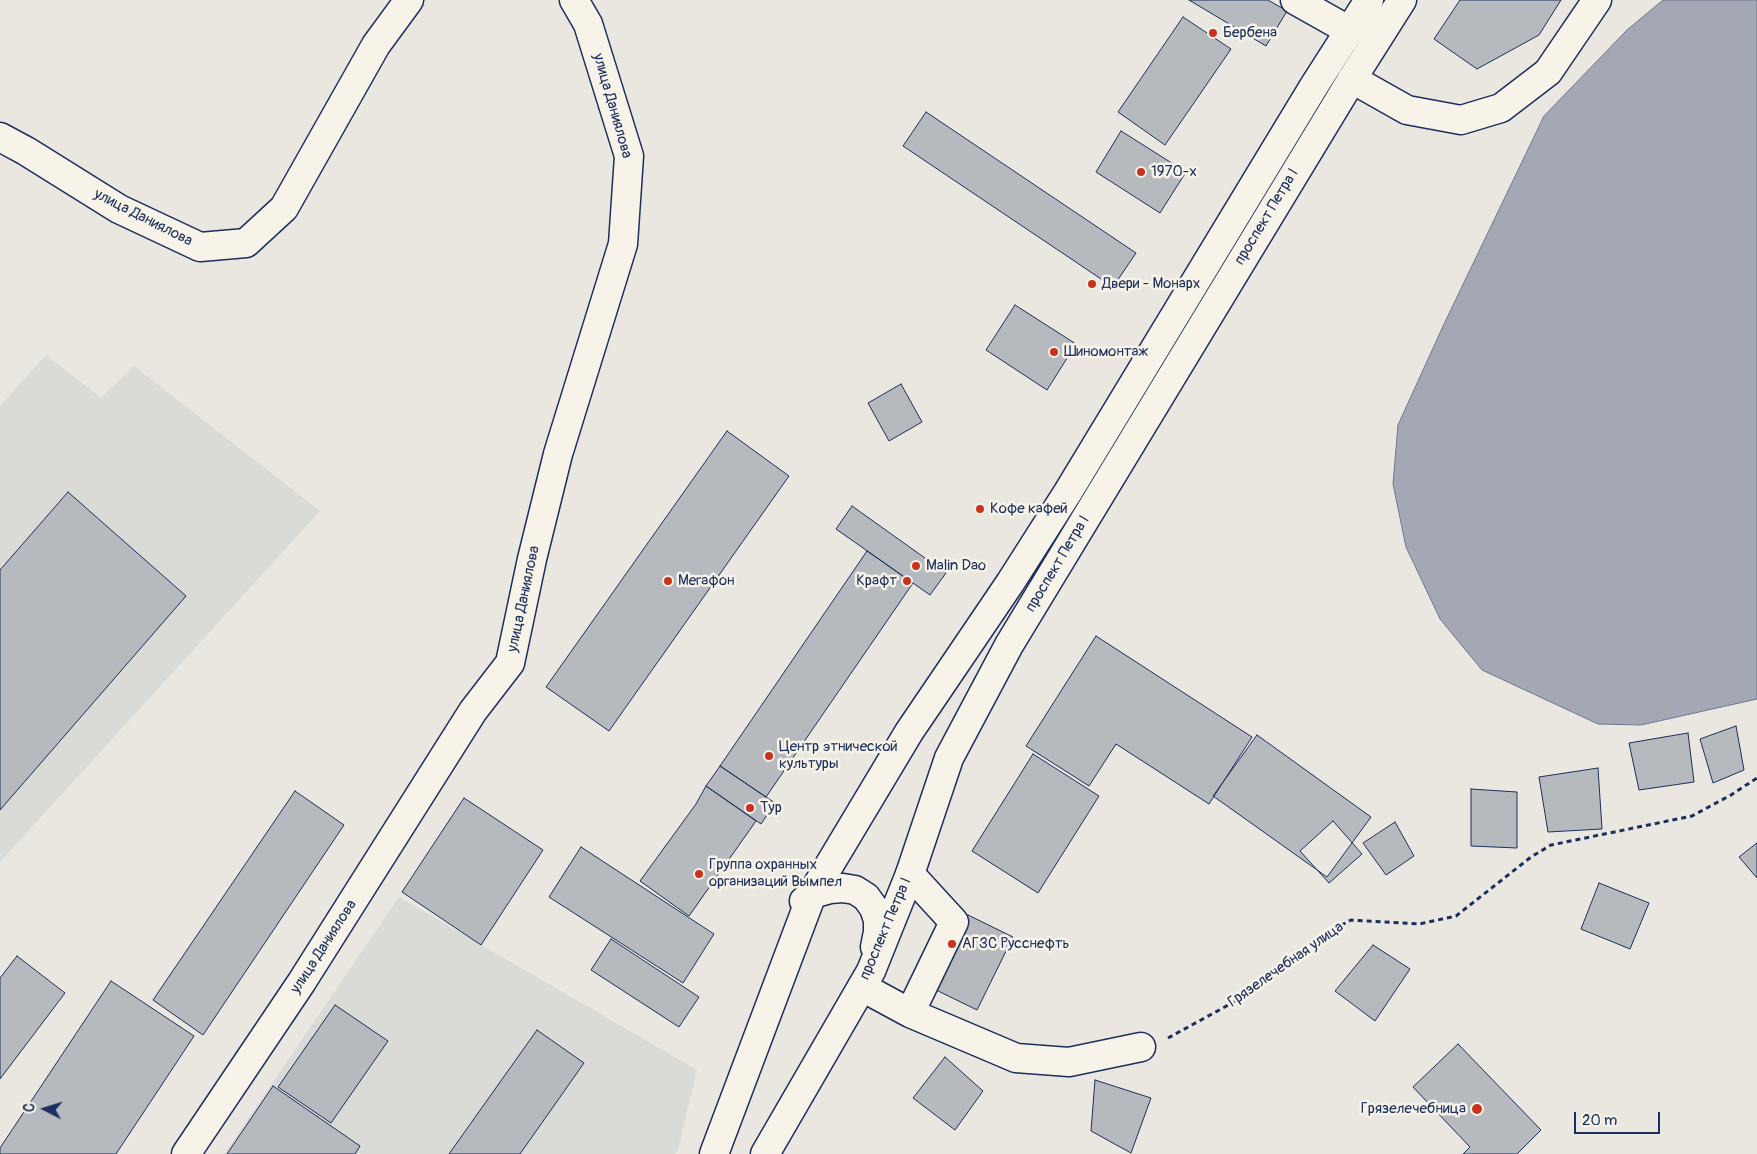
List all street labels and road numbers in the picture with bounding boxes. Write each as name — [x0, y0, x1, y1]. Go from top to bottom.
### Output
street label: улица Даниялова — [588, 52, 636, 160]
street label: проспект Петра I — [1231, 165, 1303, 269]
street label: улица Даниялова — [91, 185, 195, 251]
street label: проспект Петра I — [1022, 512, 1094, 616]
street label: улица Даниялова — [504, 544, 544, 654]
street label: проспект Петра I — [856, 875, 916, 983]
street label: улица Даниялова — [287, 897, 361, 997]
street label: Грязелечебная улица — [1225, 918, 1347, 1012]

